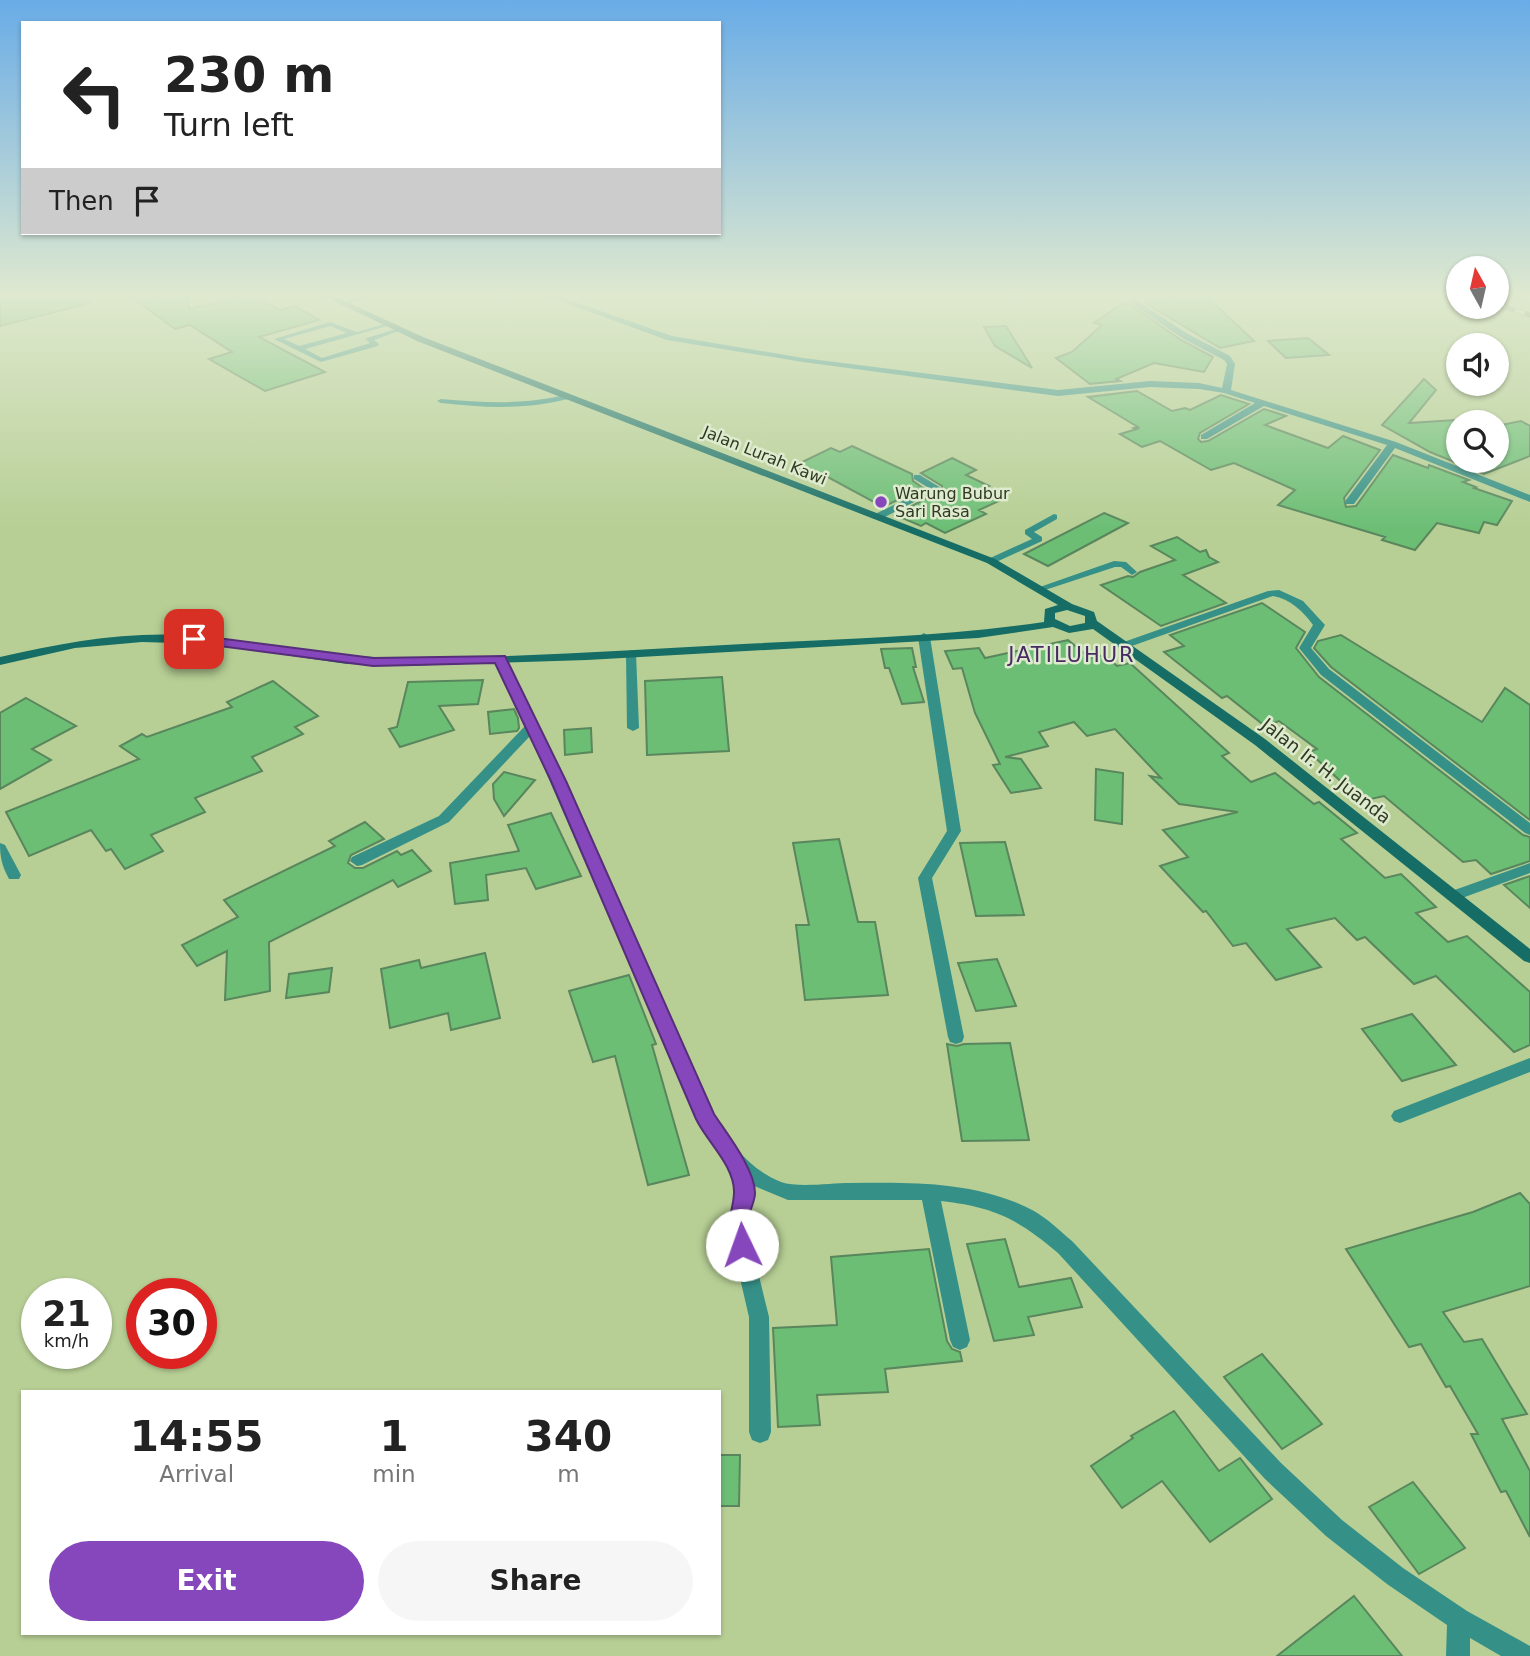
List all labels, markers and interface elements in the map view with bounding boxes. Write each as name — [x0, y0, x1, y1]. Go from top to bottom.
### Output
text: 230 m — [164, 47, 334, 104]
icon: left — [49, 49, 140, 140]
text: Turn left — [164, 106, 294, 144]
icon: arrive — [128, 182, 166, 220]
text: Then — [49, 186, 114, 216]
north arrow — [1446, 256, 1508, 318]
map controls — [1446, 256, 1509, 473]
button: sound — [1446, 333, 1509, 396]
button: search — [1446, 410, 1509, 473]
street label: Jalan Lurah Kawi — [699, 422, 830, 489]
place label: Warung Bubur Sari Rasa — [895, 484, 1010, 521]
marker: Warung Bubur Sari Rasa — [873, 494, 889, 510]
pin — [164, 609, 224, 669]
icon: arrive — [175, 620, 213, 658]
district label: JATILUHUR — [1006, 643, 1136, 667]
street label: Jalan Ir. H. Juanda — [1257, 713, 1395, 828]
position arrow — [705, 1208, 779, 1282]
speed limit sign: 30 — [126, 1278, 217, 1369]
text: 21 — [42, 1294, 91, 1334]
text: km/h — [44, 1330, 89, 1351]
text: 14:55 — [130, 1412, 264, 1461]
text: 1 — [379, 1412, 409, 1461]
text: 340 — [525, 1412, 612, 1461]
text: Arrival — [159, 1461, 234, 1487]
text: min — [372, 1461, 416, 1487]
text: m — [557, 1461, 580, 1487]
button: Exit — [49, 1541, 364, 1621]
button: Share — [378, 1541, 693, 1621]

